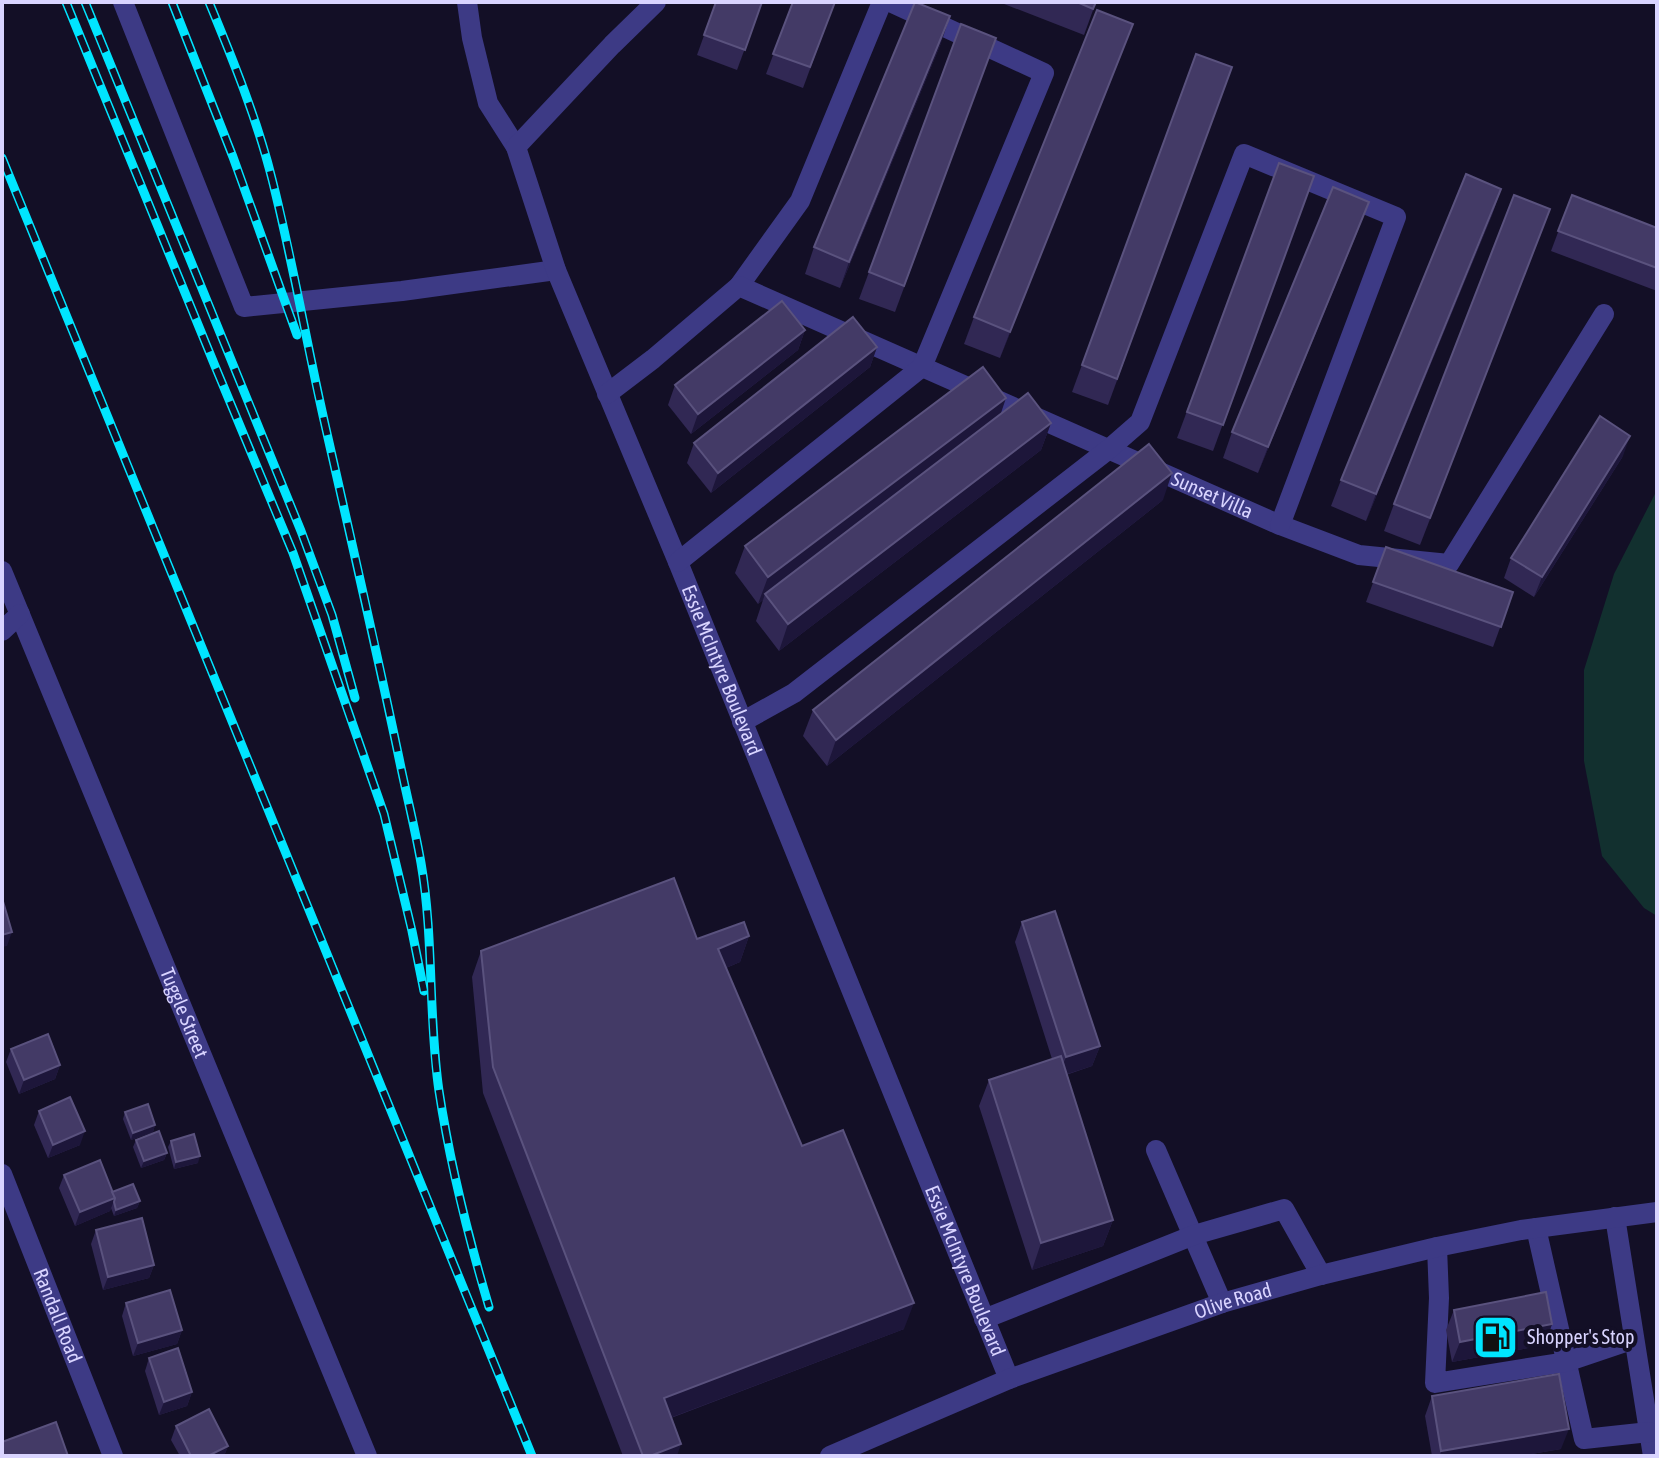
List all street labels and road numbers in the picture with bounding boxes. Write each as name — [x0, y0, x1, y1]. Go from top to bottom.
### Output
street label: Sunset Villa — [1168, 467, 1257, 523]
street label: Essie McIntyre Boulevard — [677, 581, 767, 758]
street label: Tuggle Street — [156, 964, 214, 1061]
street label: Essie McIntyre Boulevard — [921, 1182, 1010, 1359]
street label: Randall Road — [29, 1265, 87, 1366]
street label: Olive Road — [1191, 1278, 1274, 1323]

